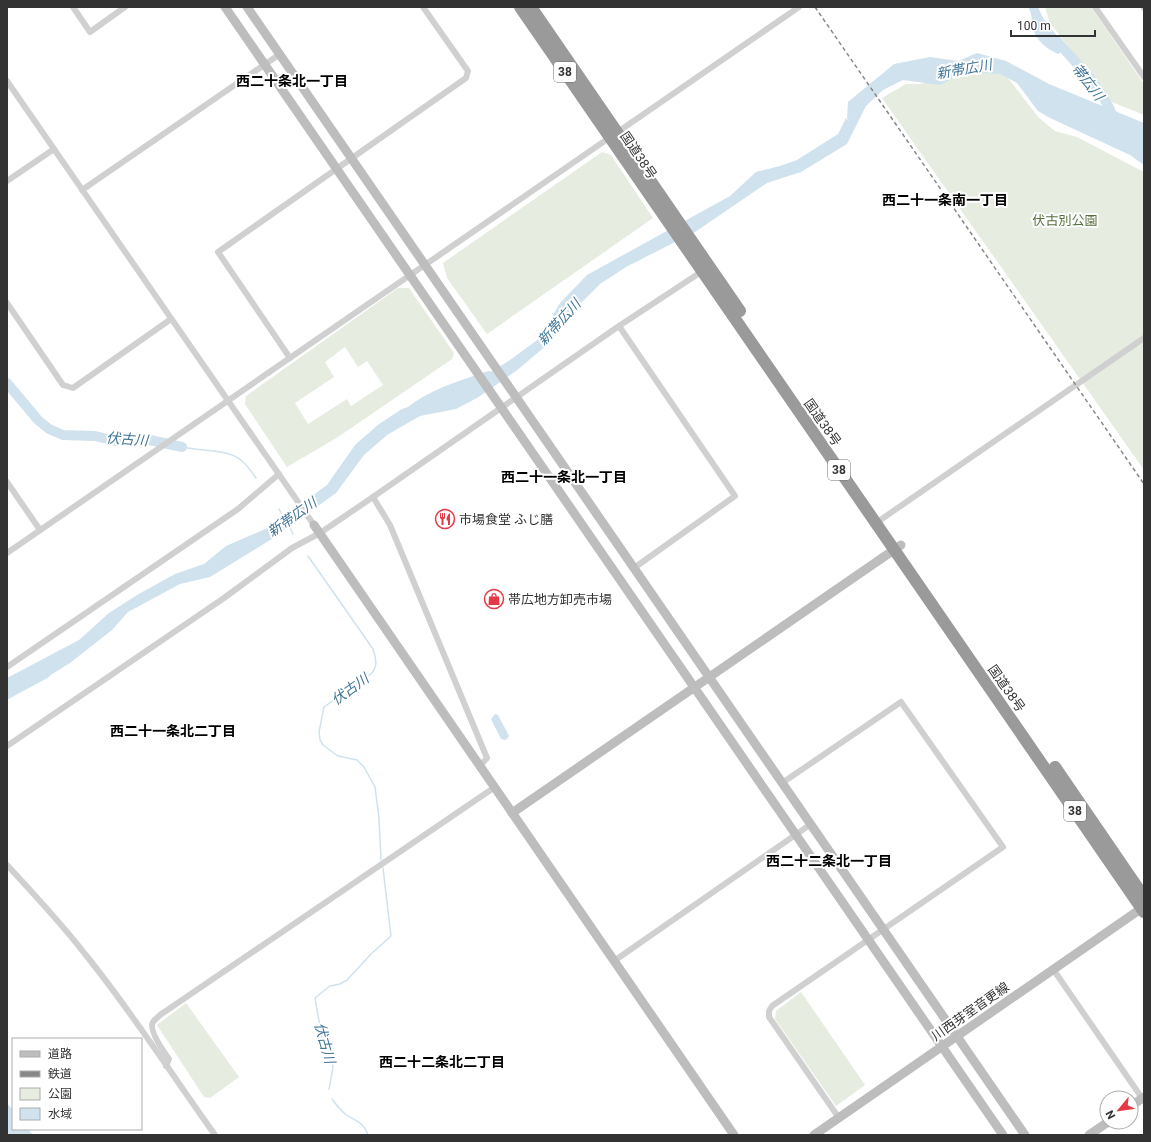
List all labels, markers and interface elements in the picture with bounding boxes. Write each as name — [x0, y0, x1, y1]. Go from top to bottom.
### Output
scale bar — [1011, 12, 1095, 38]
text: 100 m — [1017, 19, 1051, 33]
water label: 新帯広川 — [935, 56, 995, 82]
water label: 帯広川 — [1069, 61, 1108, 105]
road number: 38 — [554, 62, 576, 82]
district label: 西二十条北一丁目 — [236, 73, 348, 89]
street label: 国道38号 — [617, 129, 660, 182]
district label: 西二十一条南一丁目 — [882, 192, 1008, 208]
park label: 伏古別公園 — [1032, 213, 1098, 228]
water label: 新帯広川 — [534, 294, 585, 348]
street label: 国道38号 — [801, 396, 844, 449]
water label: 伏古川 — [105, 430, 151, 449]
road number: 38 — [828, 460, 850, 480]
district label: 西二十一条北一丁目 — [501, 469, 627, 485]
water label: 新帯広川 — [264, 493, 321, 540]
restaurant icon: 市場食堂 ふじ膳 — [434, 508, 456, 530]
place label: 市場食堂 ふじ膳 — [459, 512, 553, 527]
shop icon: 帯広地方卸売市場 — [483, 588, 505, 610]
place label: 帯広地方卸売市場 — [508, 592, 612, 607]
street label: 国道38号 — [985, 662, 1028, 715]
water label: 伏古川 — [328, 669, 373, 708]
district label: 西二十一条北二丁目 — [110, 723, 236, 739]
road number: 38 — [1064, 801, 1086, 821]
district label: 西二十二条北一丁目 — [766, 853, 892, 869]
street label: 川西芽室音更線 — [929, 979, 1012, 1044]
water label: 伏古川 — [312, 1021, 339, 1067]
legend — [12, 1038, 142, 1130]
text: 道路 — [48, 1047, 72, 1061]
district label: 西二十二条北二丁目 — [379, 1054, 505, 1070]
text: 鉄道 — [48, 1067, 72, 1081]
text: 公園 — [48, 1087, 72, 1101]
north arrow — [1099, 1090, 1139, 1130]
text: 水域 — [48, 1107, 72, 1121]
text: N — [1103, 1108, 1118, 1121]

